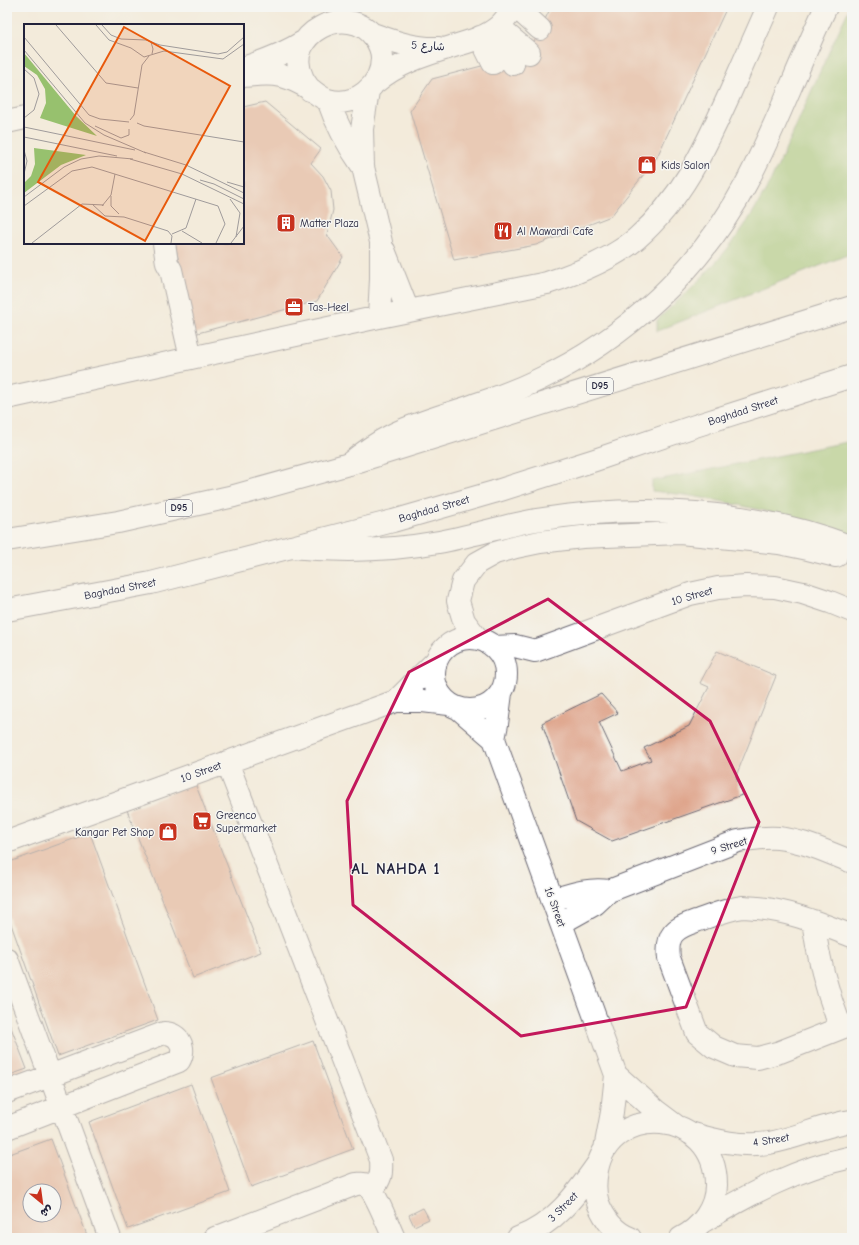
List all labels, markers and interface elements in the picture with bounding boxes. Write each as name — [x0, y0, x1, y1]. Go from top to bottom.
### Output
inset map — [24, 24, 244, 244]
street label: شارع 5 — [411, 39, 445, 55]
shop icon: Kids Salon — [636, 154, 658, 176]
place label: Kids Salon — [661, 159, 710, 172]
building icon: Matter Plaza — [275, 212, 297, 234]
place label: Matter Plaza — [300, 217, 359, 230]
restaurant icon: Al Mawardi Cafe — [492, 220, 514, 242]
place label: Al Mawardi Cafe — [517, 225, 594, 238]
office icon: Tas-Heel — [283, 296, 305, 318]
place label: Tas-Heel — [308, 301, 349, 314]
road number: D95 — [587, 378, 613, 394]
street label: Baghdad Street — [706, 393, 780, 428]
street label: Baghdad Street — [397, 492, 472, 525]
road number: D95 — [166, 500, 192, 516]
street label: Baghdad Street — [83, 576, 158, 602]
street label: 10 Street — [670, 584, 715, 608]
street label: 10 Street — [179, 758, 224, 785]
place label: Greenco Supermarket — [216, 809, 277, 835]
supermarket icon: Greenco Supermarket — [191, 810, 213, 832]
shop icon: Kangar Pet Shop — [157, 821, 179, 843]
place label: Kangar Pet Shop — [75, 826, 154, 839]
street label: 9 Street — [709, 834, 749, 858]
district label: AL NAHDA 1 — [352, 860, 440, 878]
street label: 16 Street — [542, 885, 569, 930]
street label: 4 Street — [752, 1131, 791, 1149]
north arrow — [22, 1183, 62, 1223]
street label: 3 Street — [545, 1189, 581, 1225]
text: ش — [38, 1203, 55, 1220]

